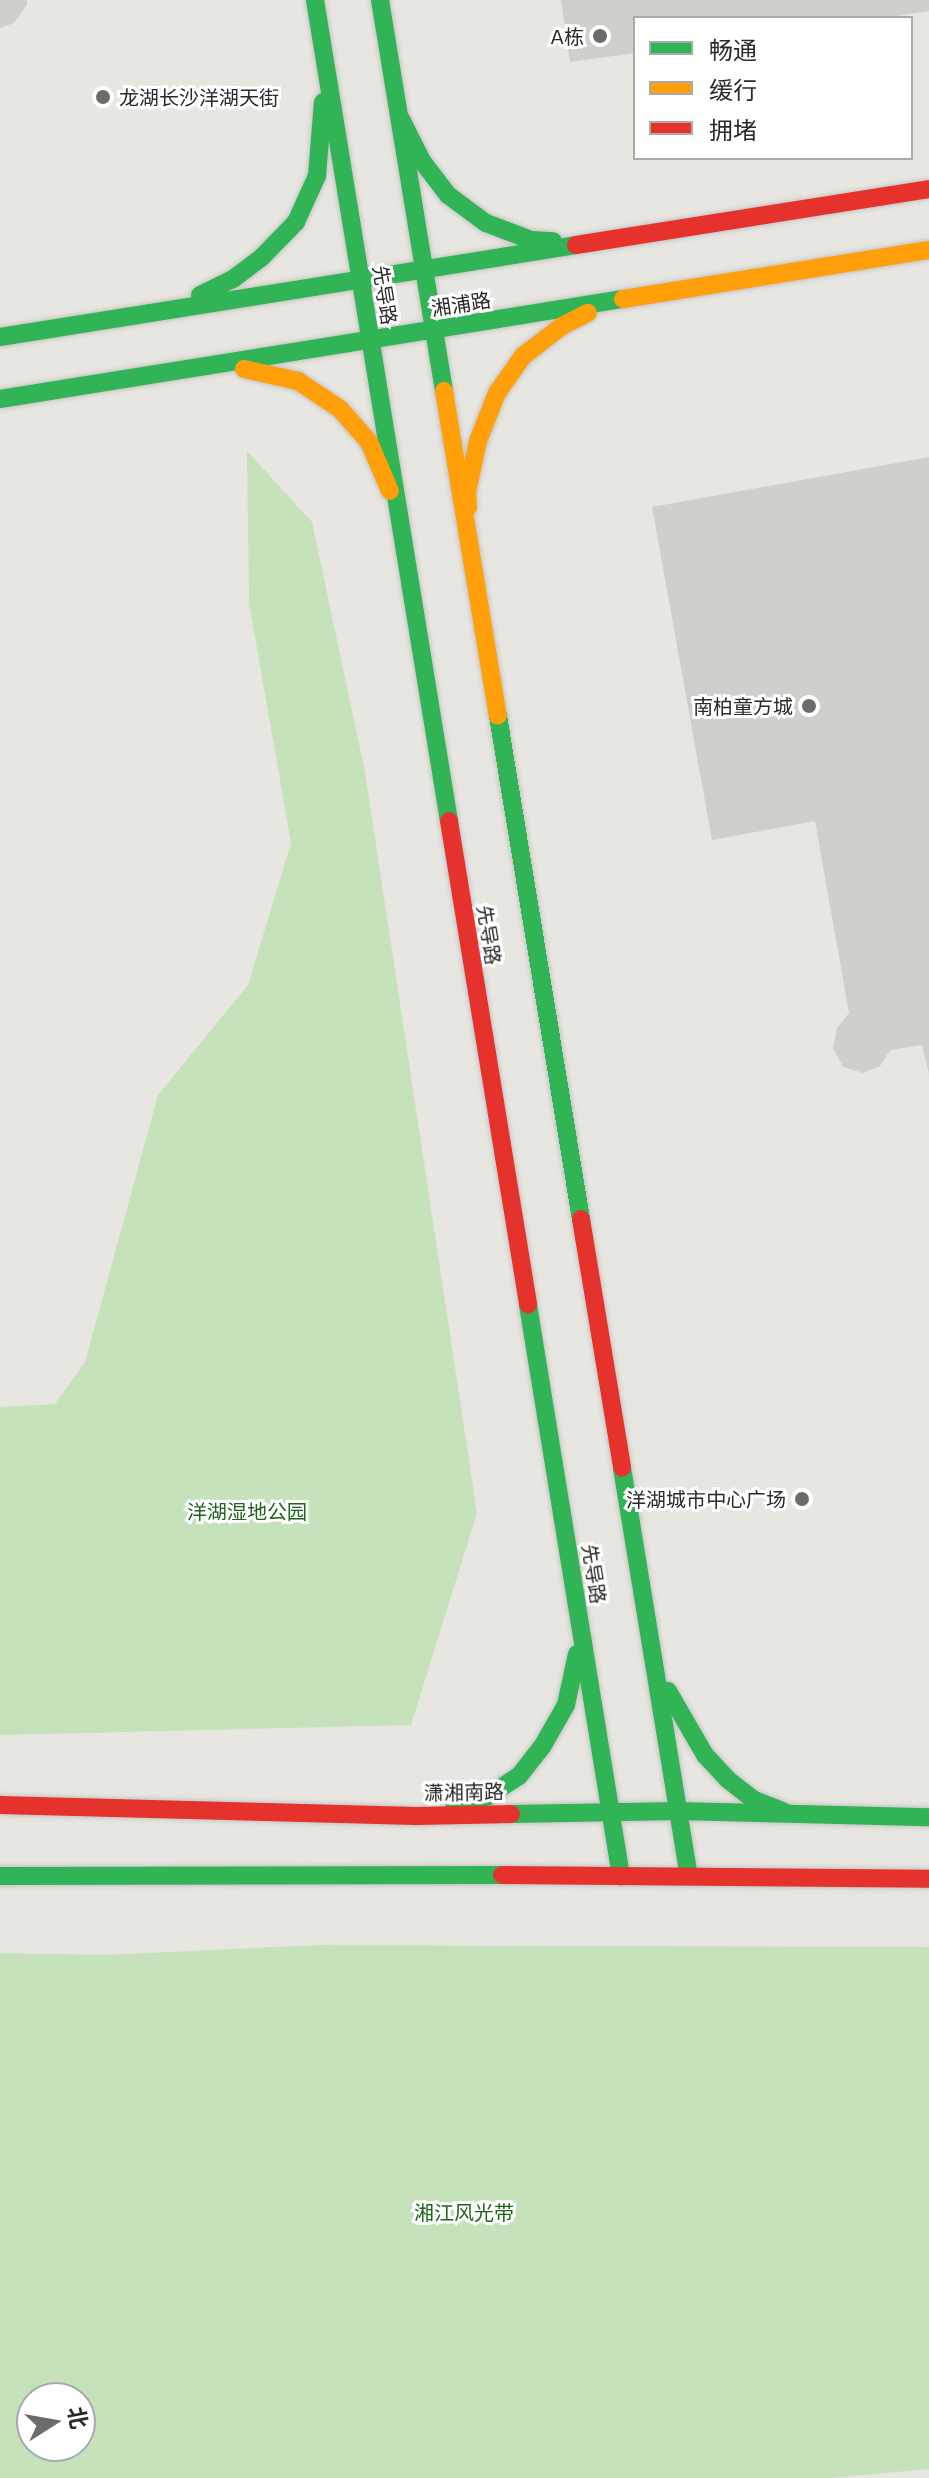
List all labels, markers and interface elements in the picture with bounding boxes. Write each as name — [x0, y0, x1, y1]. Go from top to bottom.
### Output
legend — [633, 16, 913, 160]
place label: A栋 — [550, 24, 584, 48]
marker: A栋 — [591, 27, 609, 45]
text: 畅通 — [709, 35, 757, 64]
text: 缓行 — [709, 75, 757, 104]
place label: 龙湖长沙洋湖天街 — [119, 85, 279, 109]
marker: 龙湖长沙洋湖天街 — [94, 88, 112, 106]
text: 拥堵 — [709, 115, 757, 144]
street label: 先导路 — [368, 263, 402, 327]
street label: 湘浦路 — [429, 287, 493, 321]
place label: 南柏童方城 — [693, 694, 793, 718]
marker: 南柏童方城 — [800, 697, 818, 715]
street label: 先导路 — [472, 903, 506, 967]
place label: 洋湖城市中心广场 — [626, 1487, 786, 1511]
marker: 洋湖城市中心广场 — [793, 1490, 811, 1508]
park label: 洋湖湿地公园 — [187, 1499, 307, 1523]
street label: 先导路 — [577, 1542, 611, 1606]
street label: 潇湘南路 — [424, 1779, 504, 1805]
park label: 湘江风光带 — [414, 2200, 514, 2224]
north arrow — [16, 2382, 96, 2462]
text: 北 — [63, 2404, 93, 2431]

